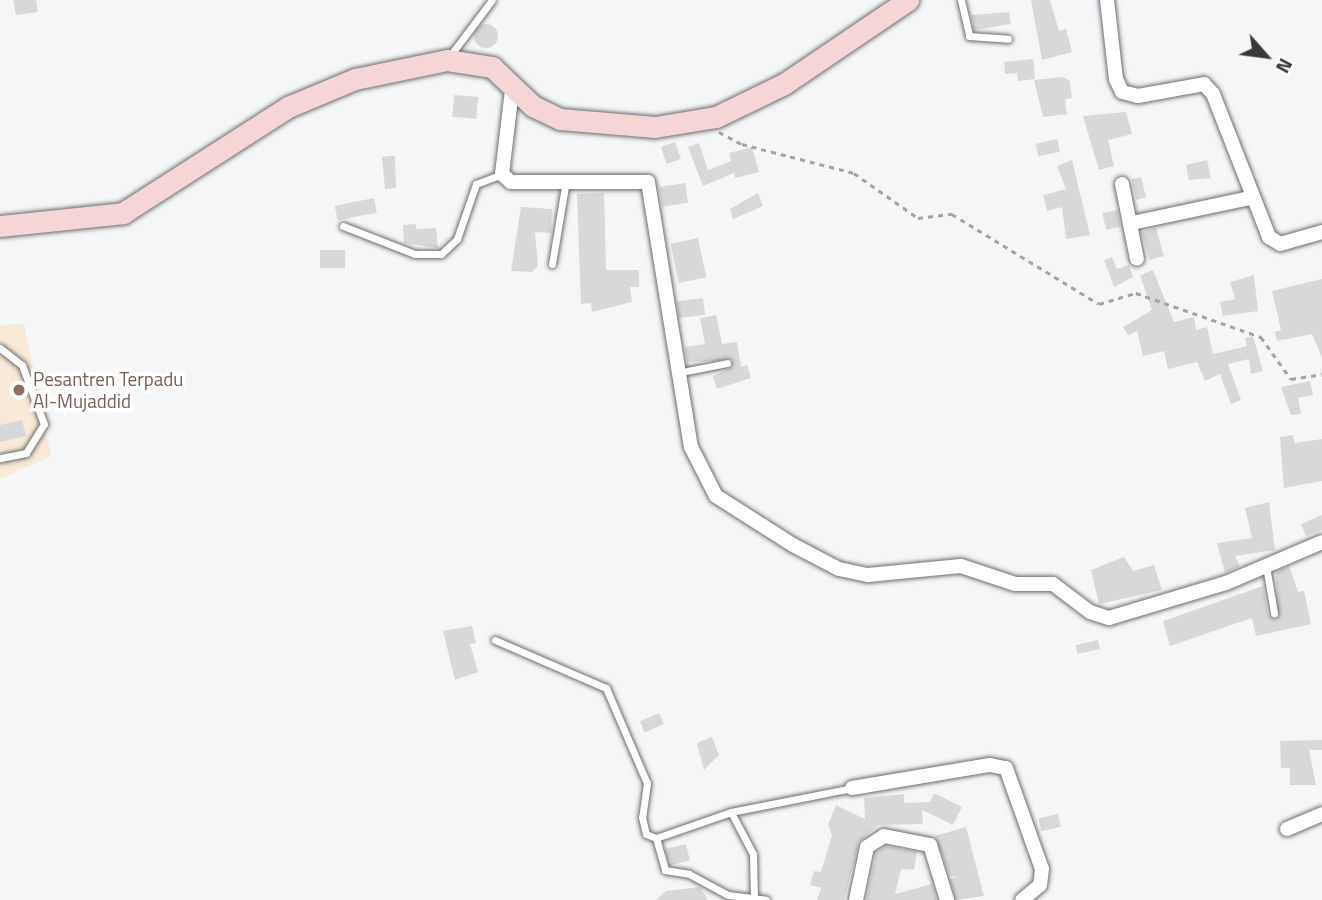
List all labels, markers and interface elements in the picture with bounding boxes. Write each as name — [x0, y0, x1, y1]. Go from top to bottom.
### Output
north arrow — [1231, 21, 1301, 91]
text: N — [1269, 53, 1301, 79]
place label: Pesantren Terpadu Al-Mujaddid — [33, 368, 183, 412]
marker: Pesantren Terpadu Al-Mujaddid — [11, 382, 27, 398]

